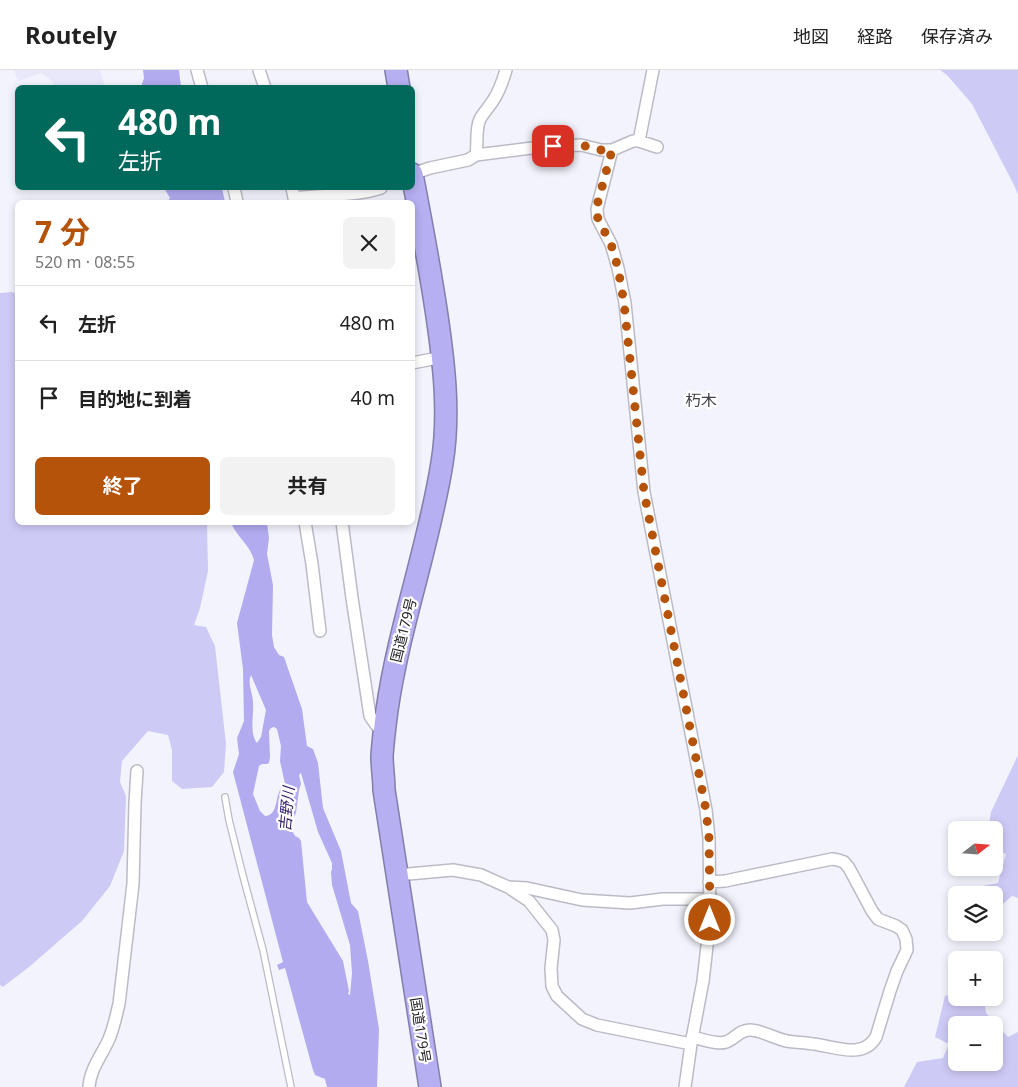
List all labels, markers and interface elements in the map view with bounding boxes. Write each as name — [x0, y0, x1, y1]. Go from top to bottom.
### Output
text: Routely — [25, 18, 117, 51]
text: 地図 — [793, 24, 829, 48]
text: 経路 — [857, 24, 893, 48]
text: 保存済み — [921, 24, 993, 48]
text: 480 m — [118, 98, 221, 145]
icon: left — [35, 105, 100, 170]
pin — [532, 125, 574, 167]
icon: arrive — [539, 132, 567, 160]
text: 左折 — [118, 145, 162, 175]
text: 7 分 — [35, 211, 90, 252]
button: close — [343, 217, 395, 269]
text: 520 m · 08:55 — [35, 251, 135, 273]
icon: left — [35, 309, 63, 337]
text: 480 m — [340, 310, 395, 336]
text: 左折 — [78, 311, 116, 337]
icon: arrive — [35, 384, 63, 412]
text: 40 m — [351, 385, 395, 411]
text: 目的地に到着 — [78, 386, 192, 412]
district label: 朽木 — [685, 389, 717, 411]
button: 終了 — [35, 457, 210, 515]
button: 共有 — [220, 457, 395, 515]
street label: 国道179号 — [386, 596, 420, 664]
water label: 吉野川 — [274, 784, 298, 832]
north arrow — [948, 821, 1002, 876]
map controls — [948, 821, 1003, 1071]
button: layers — [948, 886, 1003, 941]
position arrow — [683, 893, 735, 945]
button: + — [948, 951, 1003, 1006]
street label: 国道179号 — [406, 996, 436, 1064]
button: − — [948, 1016, 1003, 1071]

